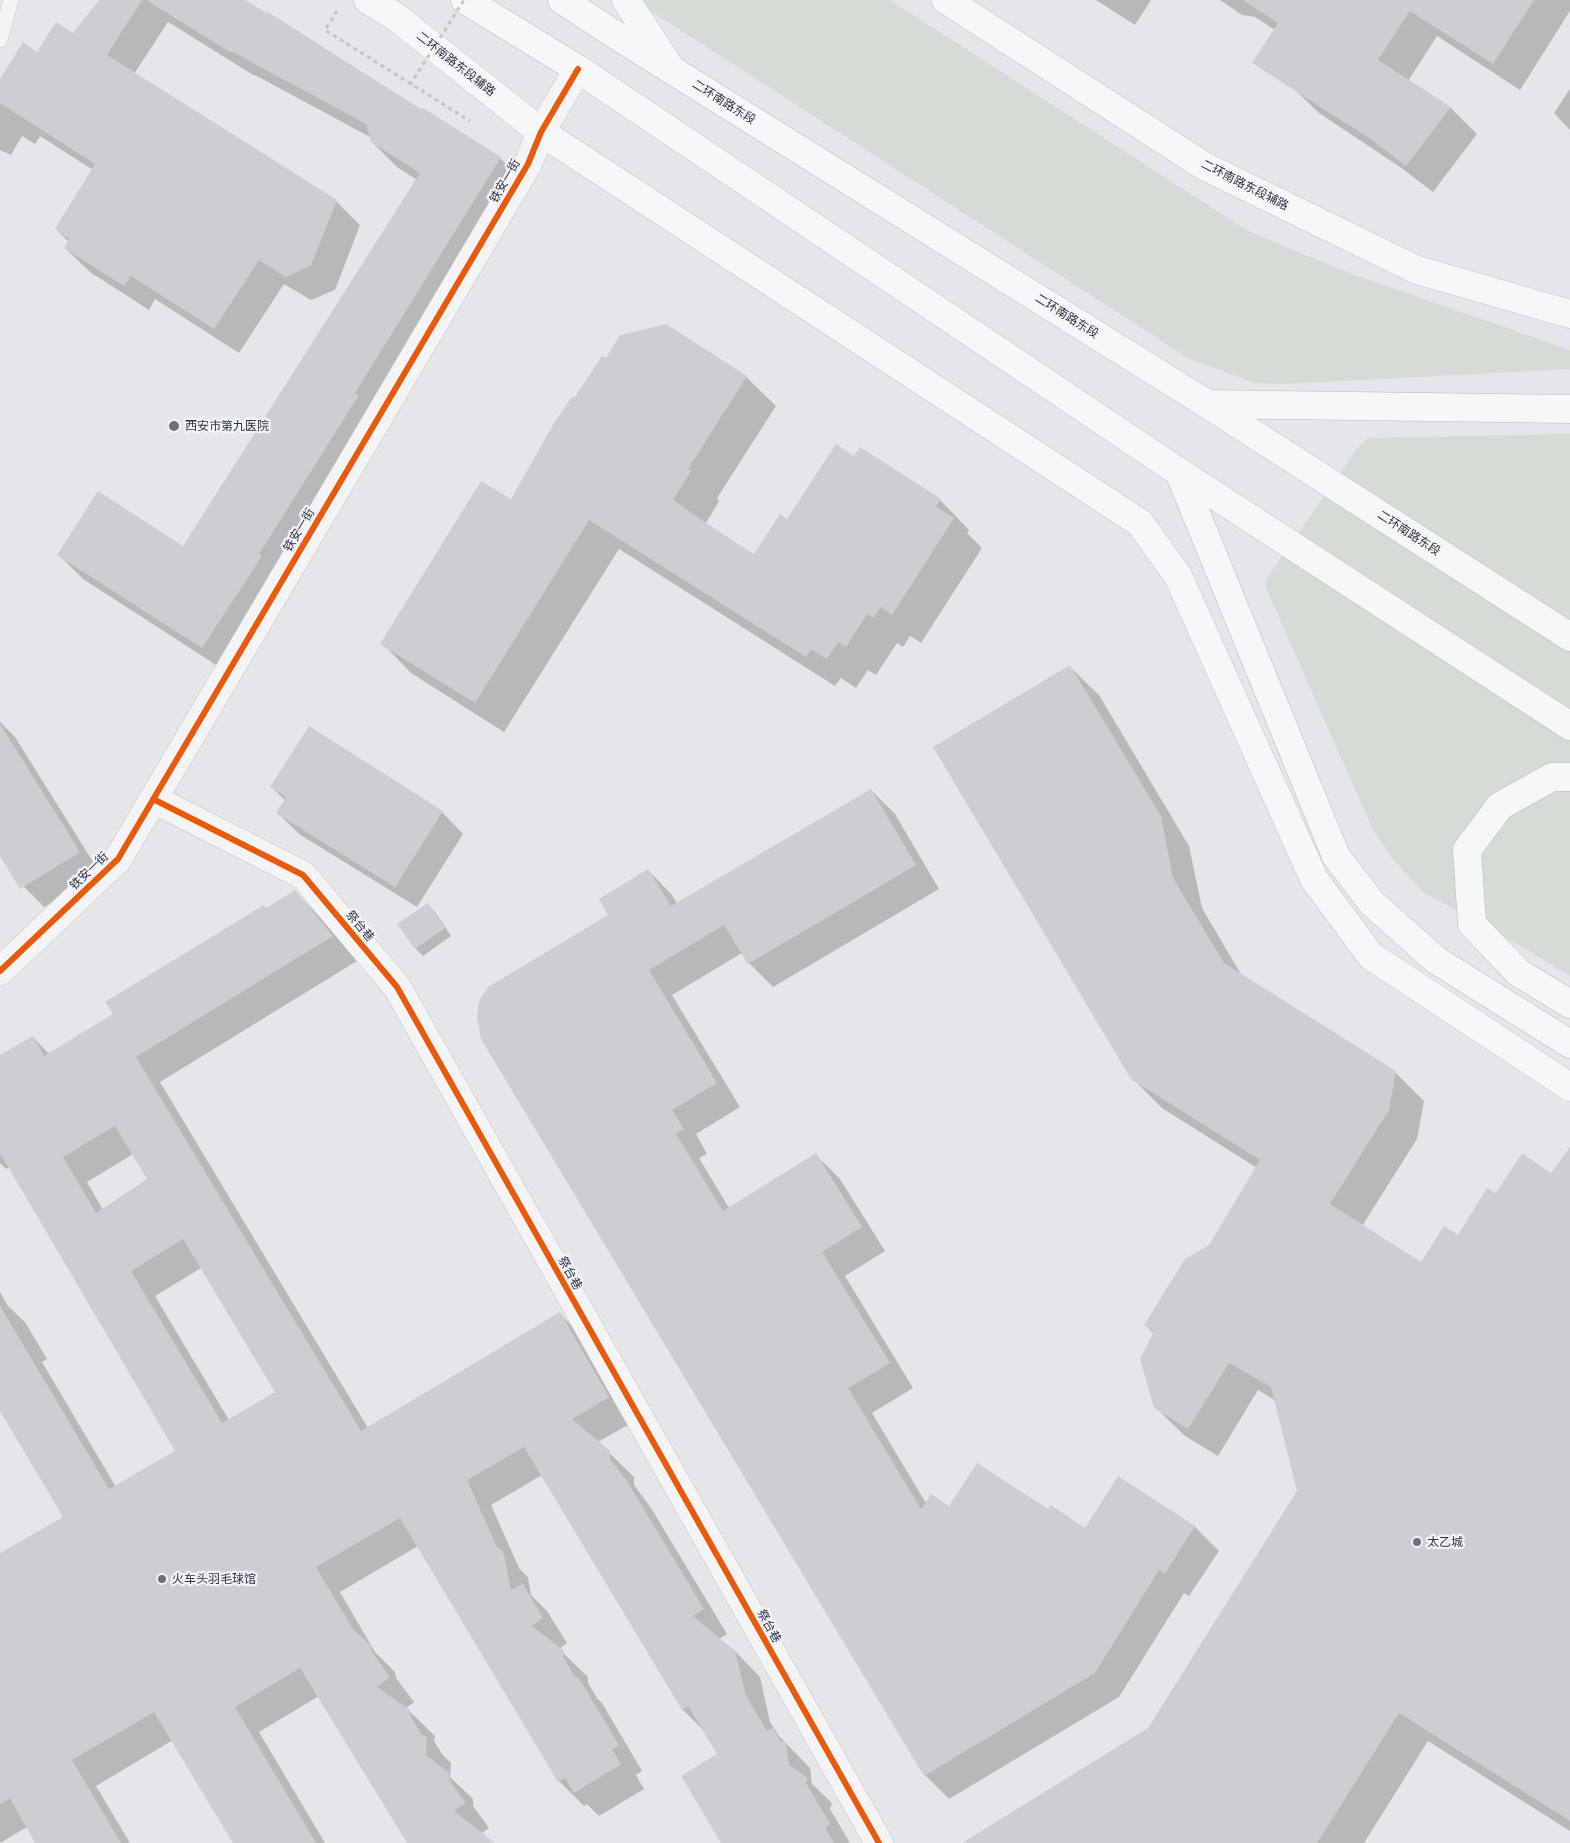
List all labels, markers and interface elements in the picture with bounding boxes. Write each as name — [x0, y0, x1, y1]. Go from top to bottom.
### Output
street label: 二环南路东段辅路 — [414, 29, 498, 99]
street label: 二环南路东段 — [690, 77, 758, 127]
street label: 铁安一街 — [487, 157, 523, 205]
street label: 二环南路东段辅路 — [1199, 157, 1291, 213]
street label: 二环南路东段 — [1033, 291, 1101, 341]
marker: 西安市第九医院 — [167, 419, 181, 433]
place label: 西安市第九医院 — [185, 419, 269, 433]
street label: 铁安一街 — [280, 506, 318, 554]
street label: 二环南路东段 — [1375, 507, 1443, 559]
street label: 铁安一街 — [67, 849, 111, 893]
street label: 祭台巷 — [343, 908, 377, 944]
street label: 祭台巷 — [555, 1254, 585, 1292]
place label: 太乙城 — [1427, 1535, 1463, 1549]
marker: 太乙城 — [1411, 1536, 1423, 1548]
place label: 火车头羽毛球馆 — [172, 1572, 256, 1586]
marker: 火车头羽毛球馆 — [156, 1573, 168, 1585]
street label: 祭台巷 — [754, 1607, 784, 1645]

